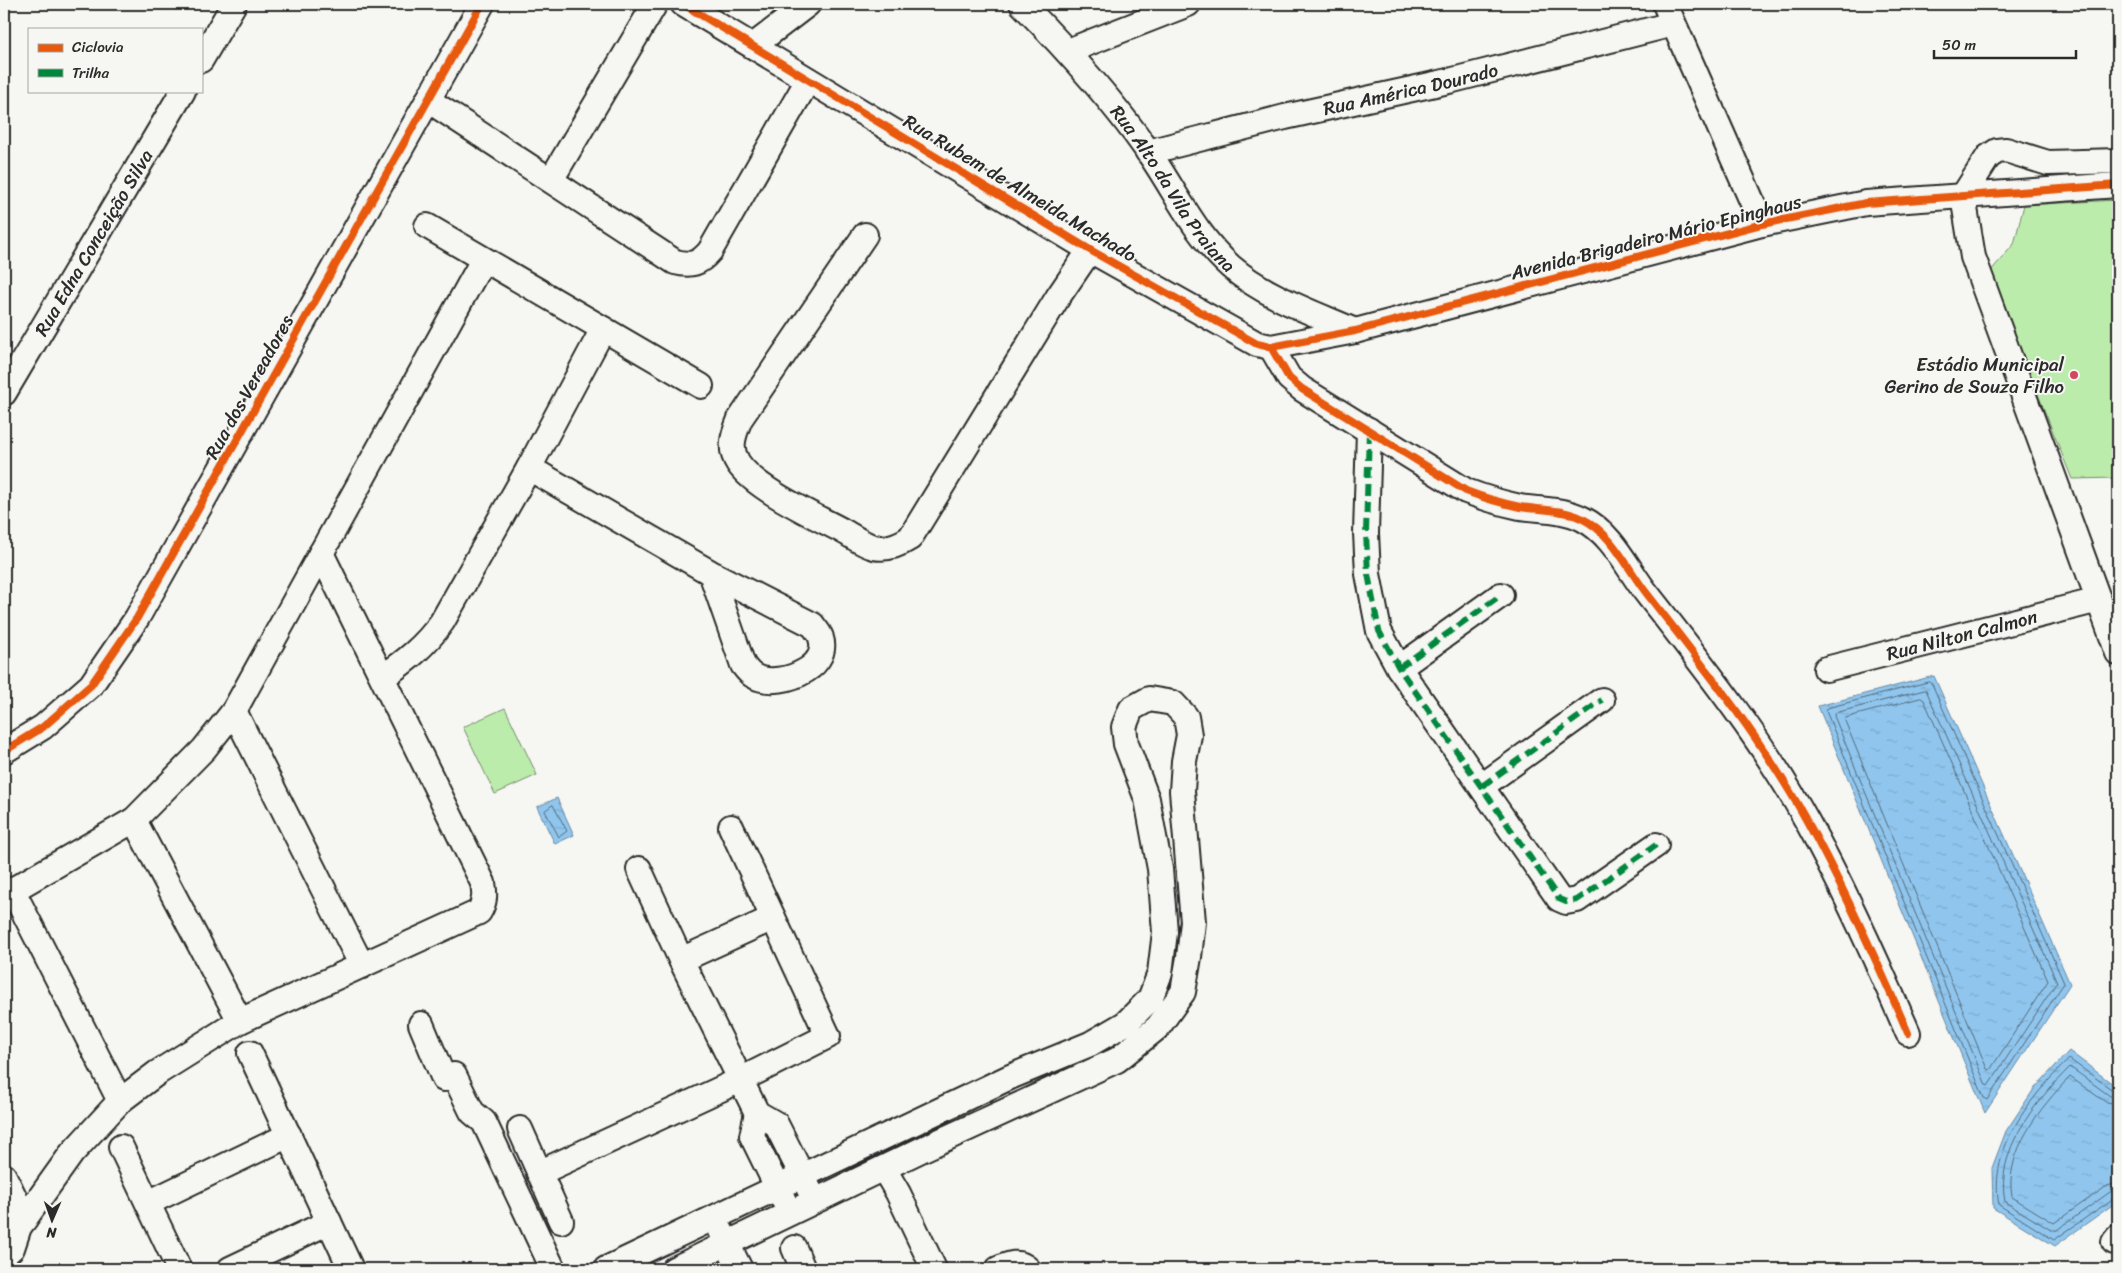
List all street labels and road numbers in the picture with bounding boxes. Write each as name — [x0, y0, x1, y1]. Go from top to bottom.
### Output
street label: Rua América Dourado — [1320, 53, 1502, 125]
street label: Rua Alto da Vila Praiana — [1102, 97, 1244, 281]
street label: Rua Rubem de Almeida Machado — [897, 105, 1143, 271]
street label: Rua Edna Conceição Silva — [25, 142, 162, 342]
street label: Avenida Brigadeiro Mário Epinghaus — [1506, 185, 1805, 289]
street label: Rua dos Vereadores — [196, 308, 303, 465]
street label: Rua Nilton Calmon — [1883, 600, 2041, 670]

